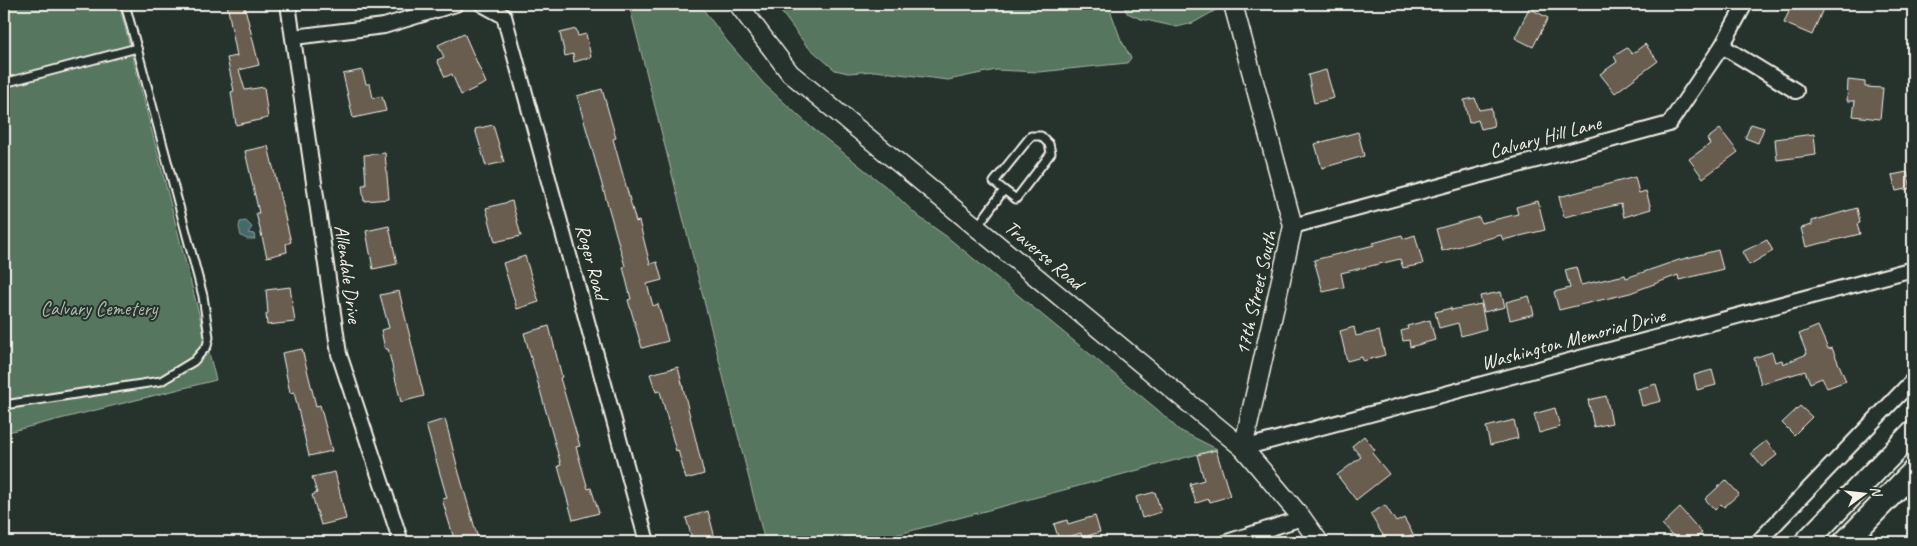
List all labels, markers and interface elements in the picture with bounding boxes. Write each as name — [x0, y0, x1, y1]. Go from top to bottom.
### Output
street label: Calvary Hill Lane — [1487, 110, 1605, 164]
street label: Traverse Road — [999, 215, 1091, 297]
street label: Roger Road — [570, 222, 615, 305]
street label: Allendale Drive — [329, 223, 367, 326]
street label: 17th Street South — [1230, 227, 1283, 358]
park label: Calvary Cemetery — [41, 296, 159, 321]
street label: Washington Memorial Drive — [1478, 302, 1669, 376]
north arrow — [1840, 468, 1890, 518]
text: N — [1867, 484, 1886, 499]

